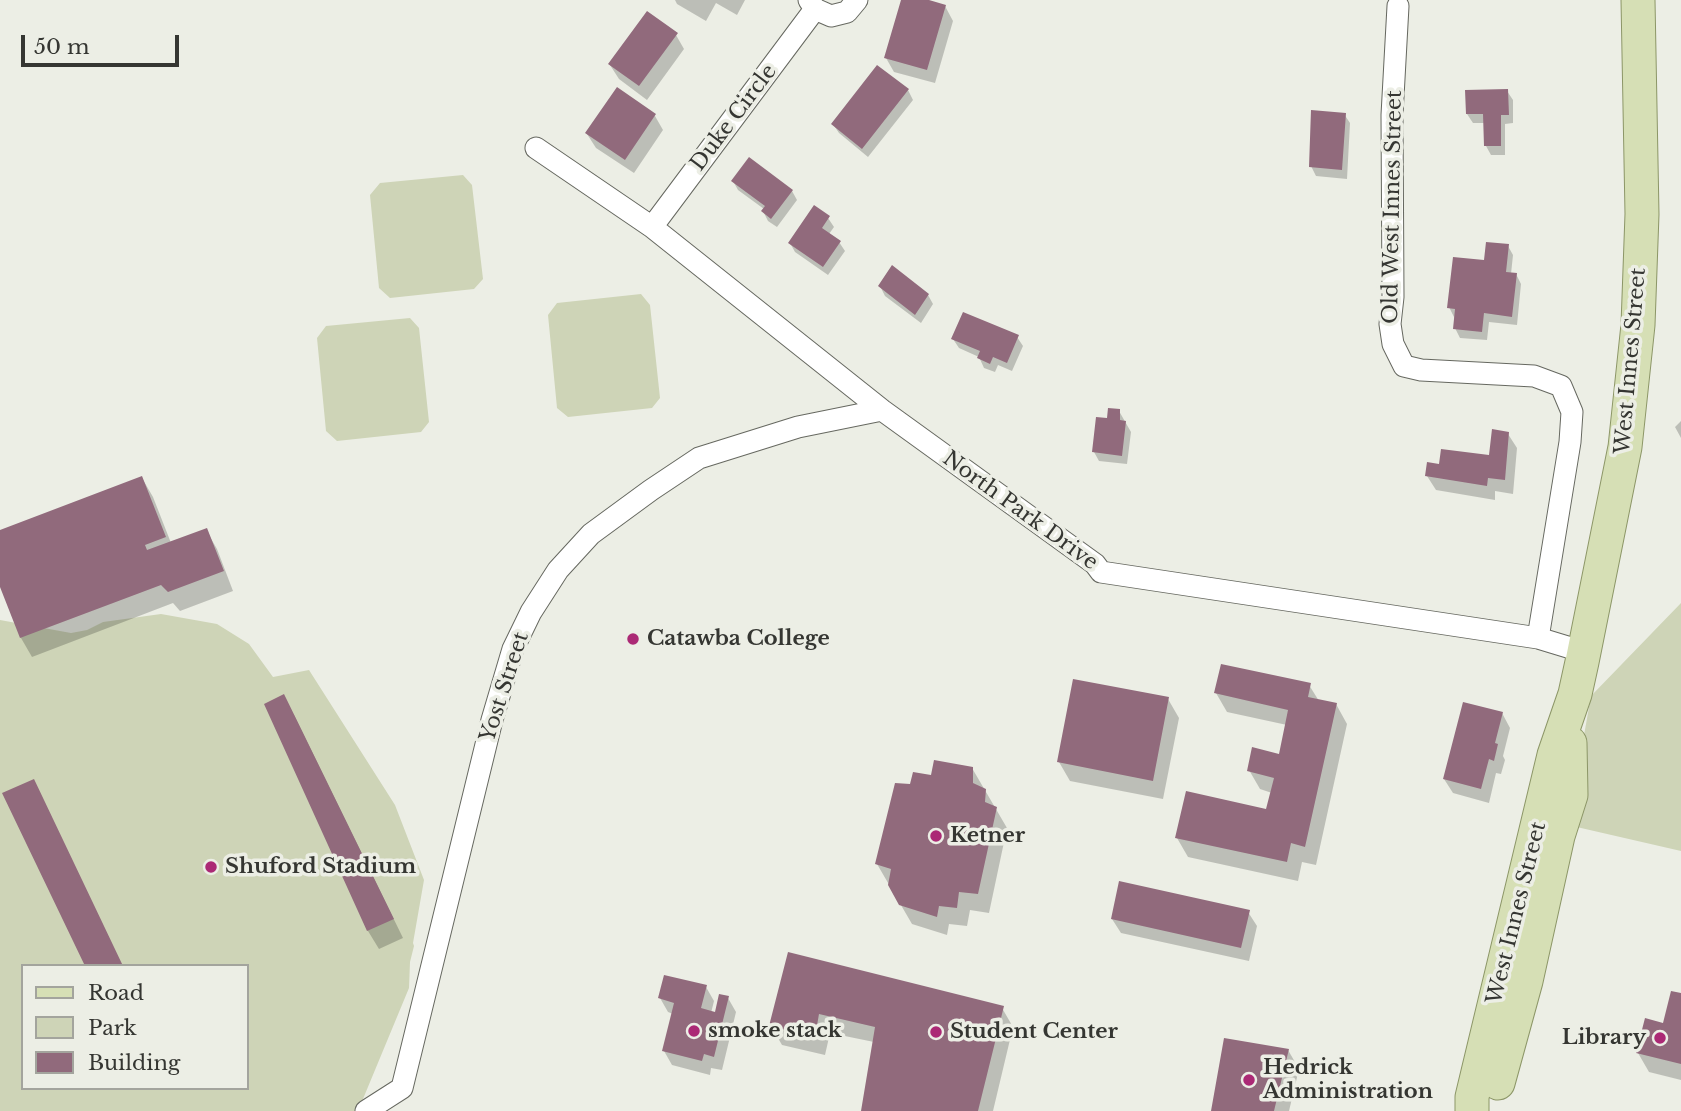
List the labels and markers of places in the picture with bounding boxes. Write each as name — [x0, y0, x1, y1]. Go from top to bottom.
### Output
place label: Catawba College — [647, 626, 830, 652]
marker: Catawba College — [625, 631, 641, 647]
place label: Ketner — [950, 823, 1025, 849]
marker: Ketner — [928, 828, 944, 844]
place label: Shuford Stadium — [225, 854, 416, 880]
marker: Shuford Stadium — [203, 859, 219, 875]
place label: smoke stack — [708, 1018, 842, 1044]
place label: Student Center — [950, 1019, 1118, 1045]
marker: smoke stack — [686, 1023, 702, 1039]
marker: Student Center — [928, 1024, 944, 1040]
place label: Library — [1562, 1025, 1646, 1051]
marker: Library — [1652, 1030, 1668, 1046]
place label: Hedrick Administration — [1263, 1055, 1433, 1105]
marker: Hedrick Administration — [1241, 1072, 1257, 1088]

